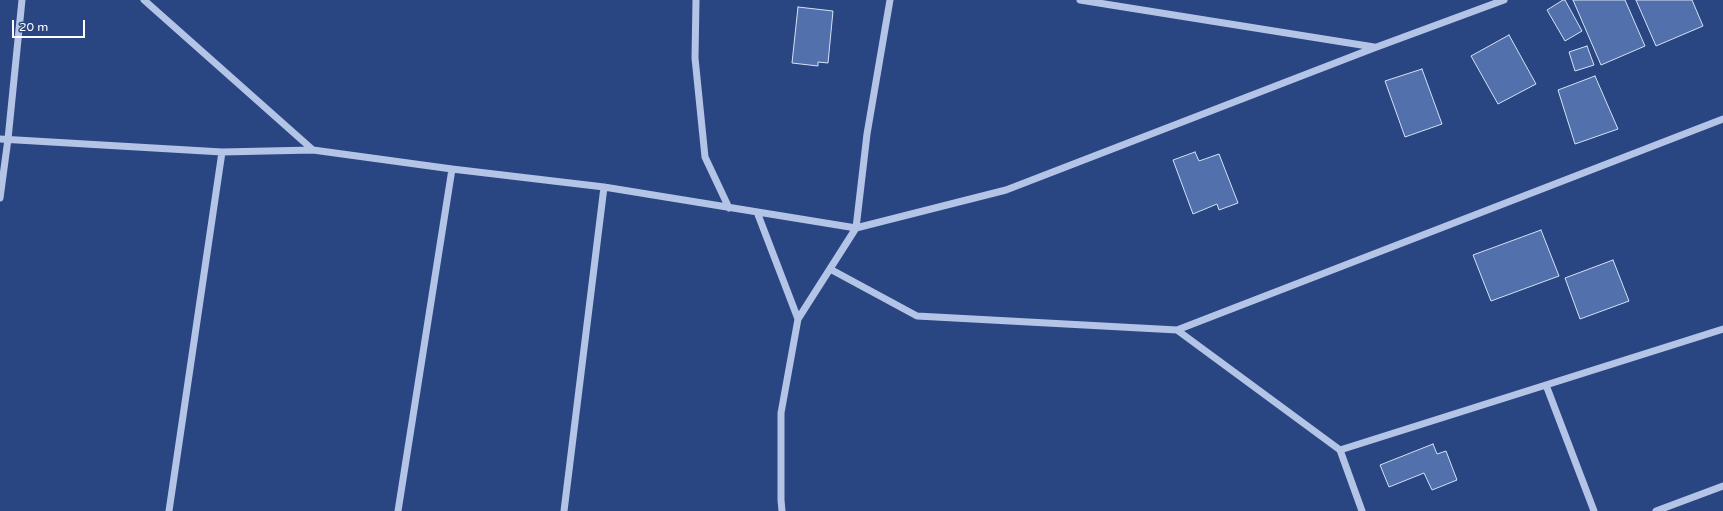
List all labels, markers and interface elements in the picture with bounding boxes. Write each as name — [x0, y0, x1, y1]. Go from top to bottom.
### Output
scale bar — [14, 12, 87, 38]
text: 20 m — [19, 20, 48, 34]

